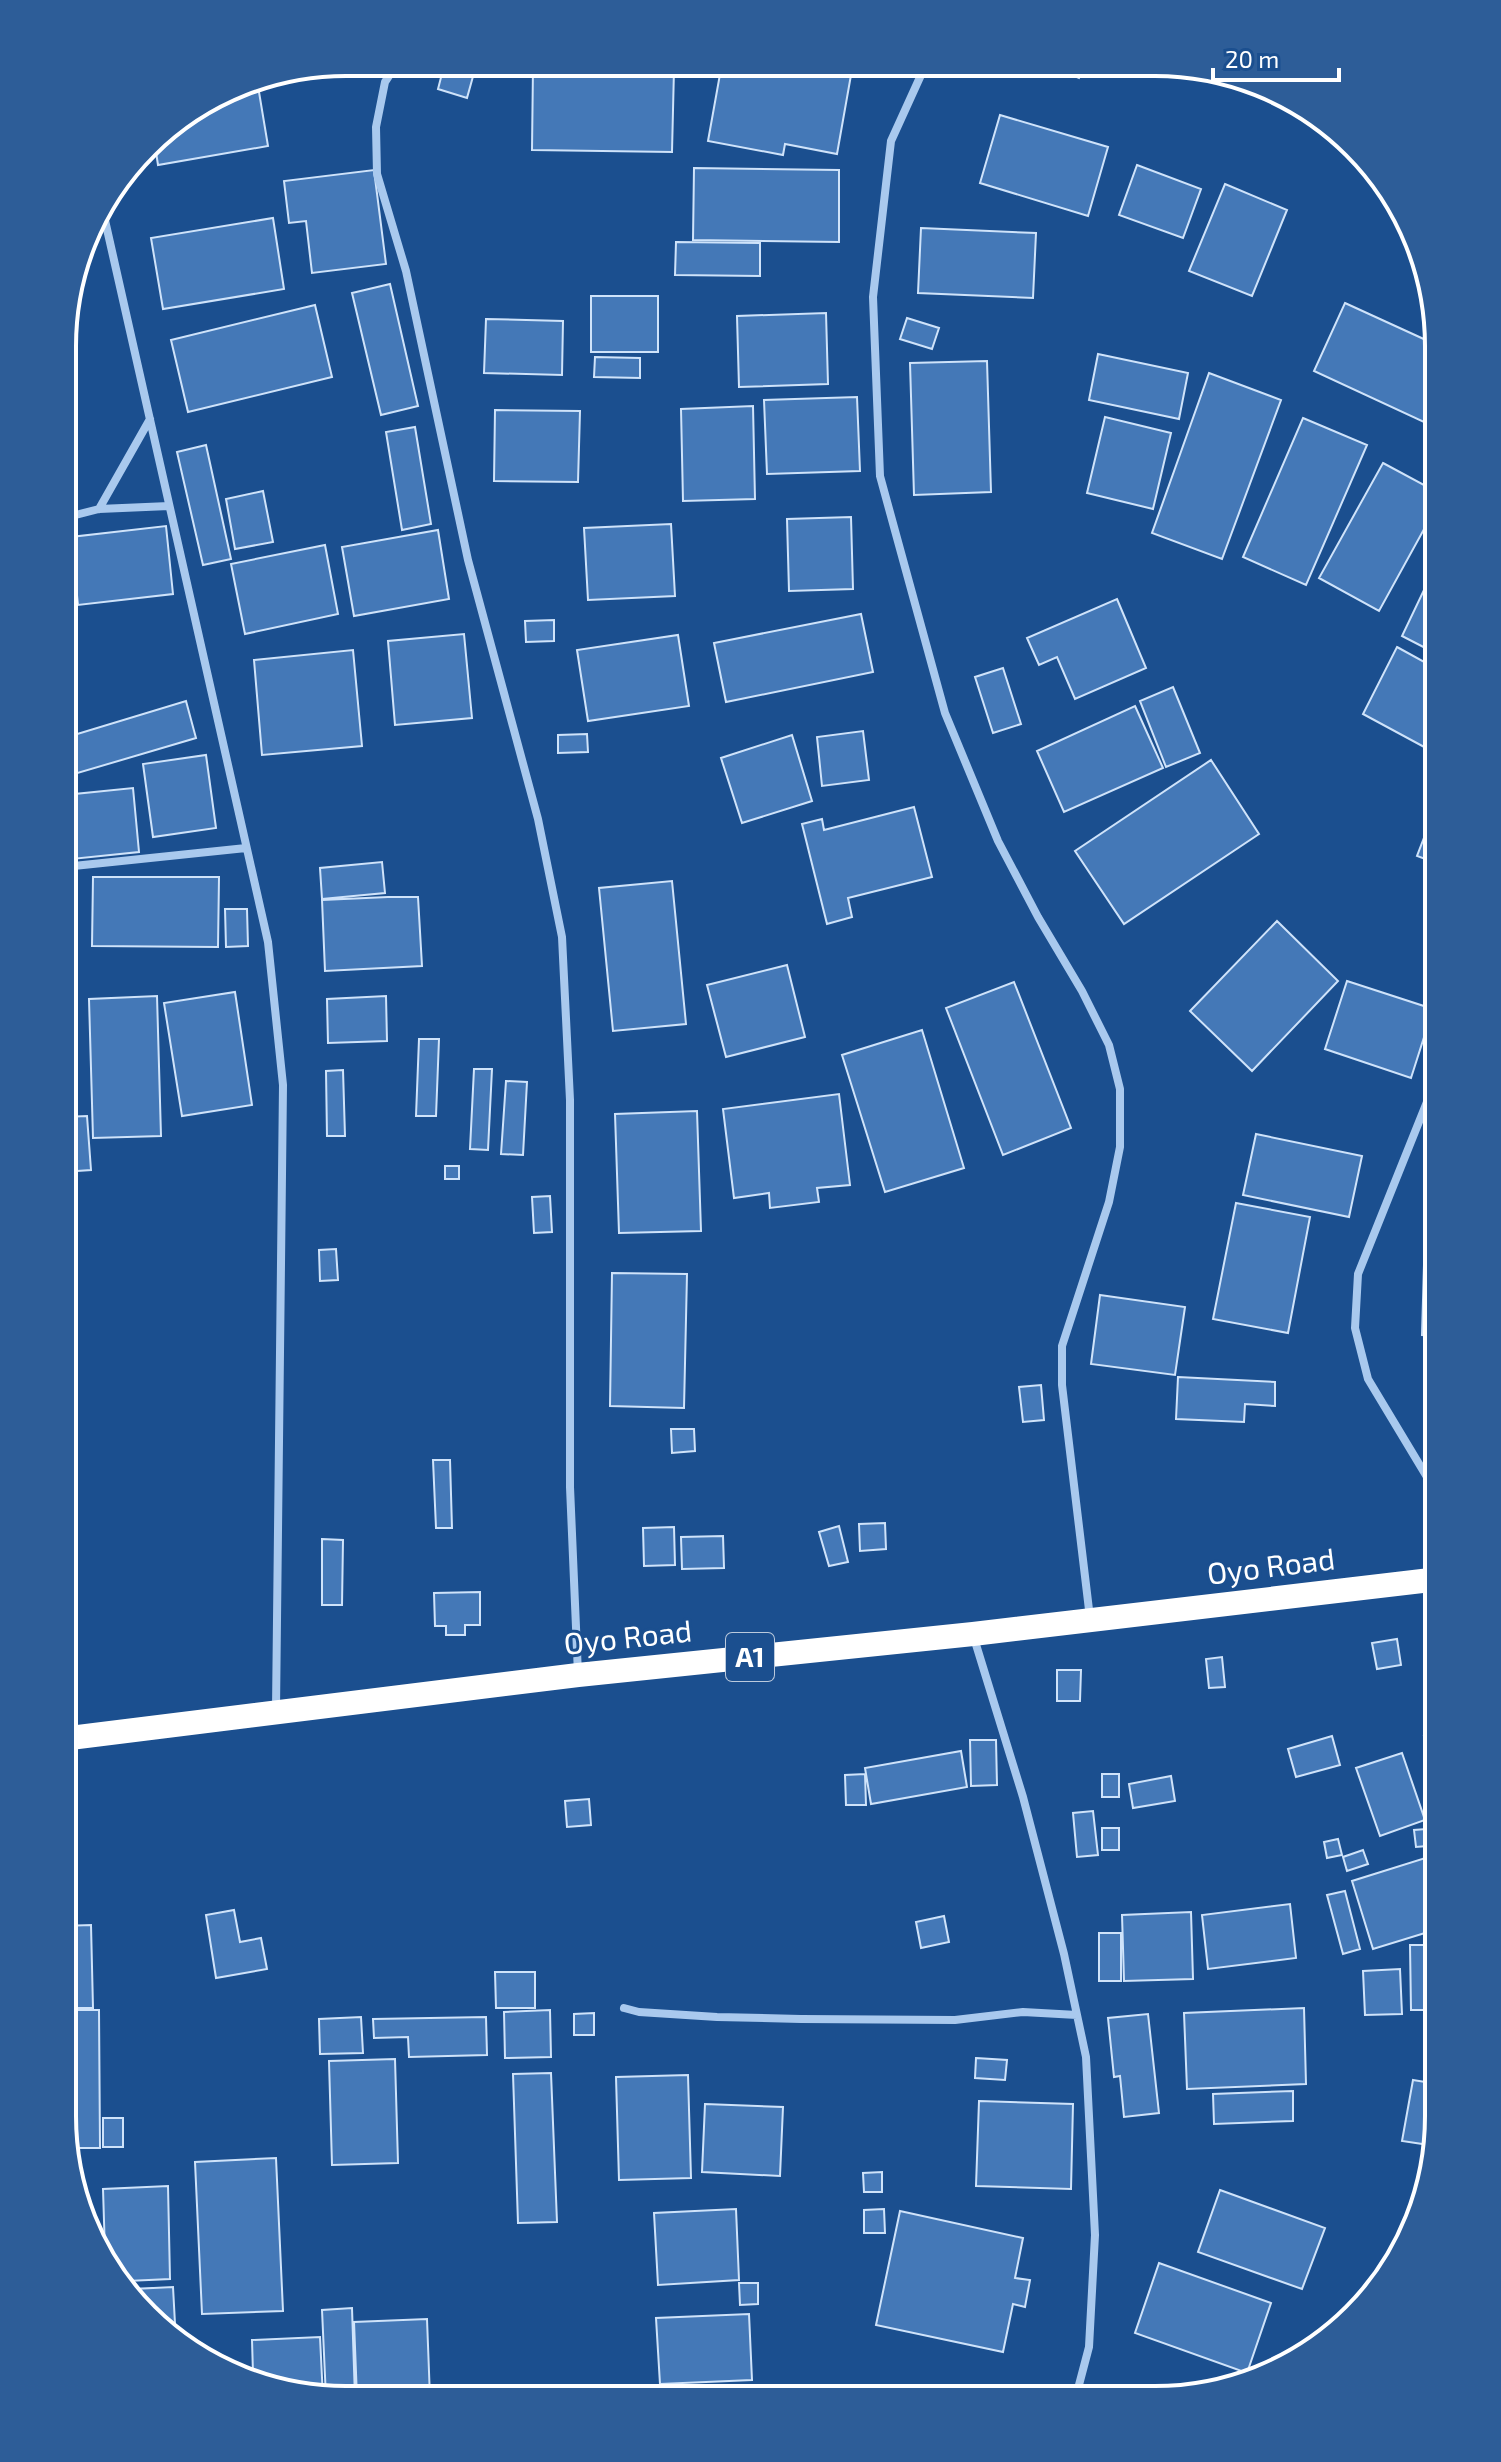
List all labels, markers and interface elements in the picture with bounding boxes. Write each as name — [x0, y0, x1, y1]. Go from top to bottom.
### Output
scale bar — [1213, 32, 1339, 82]
text: 20 m — [1225, 44, 1279, 73]
street label: Oyo Road — [1205, 1539, 1337, 1591]
street label: Oyo Road — [562, 1611, 694, 1661]
road number: A1 — [726, 1633, 774, 1681]

